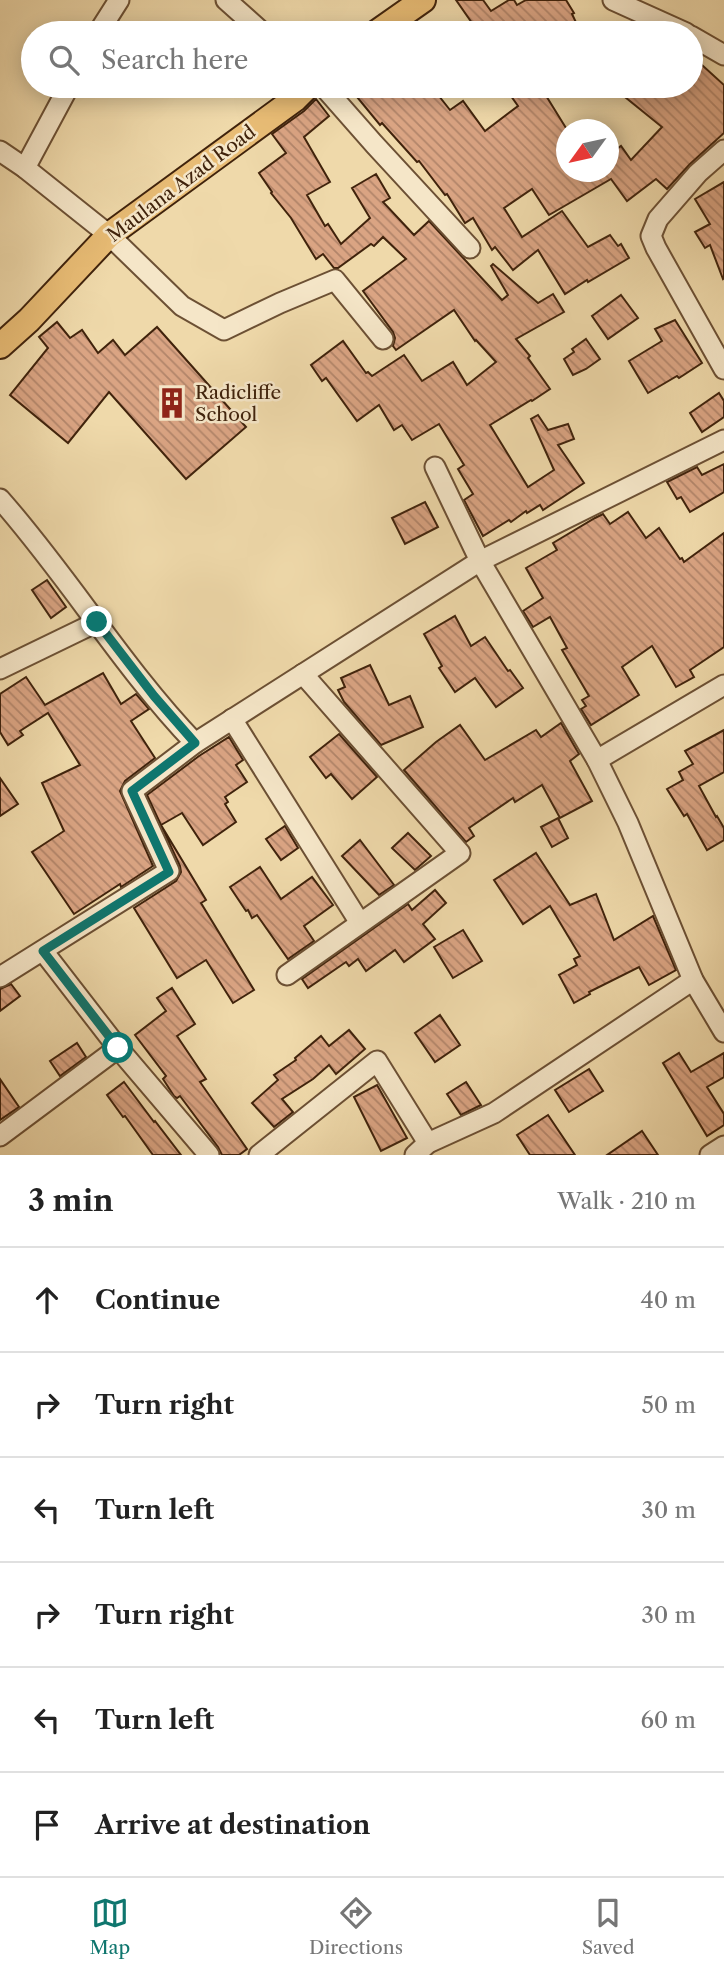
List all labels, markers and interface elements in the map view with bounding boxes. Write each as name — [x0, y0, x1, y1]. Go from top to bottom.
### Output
search box — [21, 21, 703, 98]
icon: search — [45, 41, 83, 79]
text: Search here — [101, 44, 248, 76]
north arrow — [556, 119, 619, 182]
street label: Maulana Azad Road — [103, 120, 260, 247]
place label: Radicliffe School — [195, 381, 281, 426]
building icon: Radicliffe School — [155, 386, 189, 420]
route end — [81, 606, 112, 637]
route start — [102, 1032, 133, 1063]
text: 3 min — [28, 1182, 114, 1219]
text: Walk · 210 m — [557, 1187, 696, 1215]
icon: ahead — [28, 1281, 66, 1319]
text: Continue — [95, 1284, 220, 1316]
text: 40 m — [641, 1286, 696, 1314]
icon: right — [28, 1386, 66, 1424]
text: Turn right — [95, 1389, 234, 1421]
text: 50 m — [641, 1391, 696, 1419]
icon: left — [28, 1491, 66, 1529]
text: Turn left — [95, 1494, 214, 1526]
text: 30 m — [641, 1496, 696, 1524]
icon: right — [28, 1596, 66, 1634]
text: Turn right — [95, 1599, 234, 1631]
text: 30 m — [641, 1601, 696, 1629]
icon: left — [28, 1701, 66, 1739]
text: Turn left — [95, 1704, 214, 1736]
text: 60 m — [640, 1706, 696, 1734]
icon: arrive — [28, 1806, 66, 1844]
text: Arrive at destination — [95, 1809, 370, 1841]
tab: Map — [89, 1894, 130, 1959]
tab: Directions — [309, 1894, 403, 1959]
tab: Saved — [582, 1894, 635, 1959]

